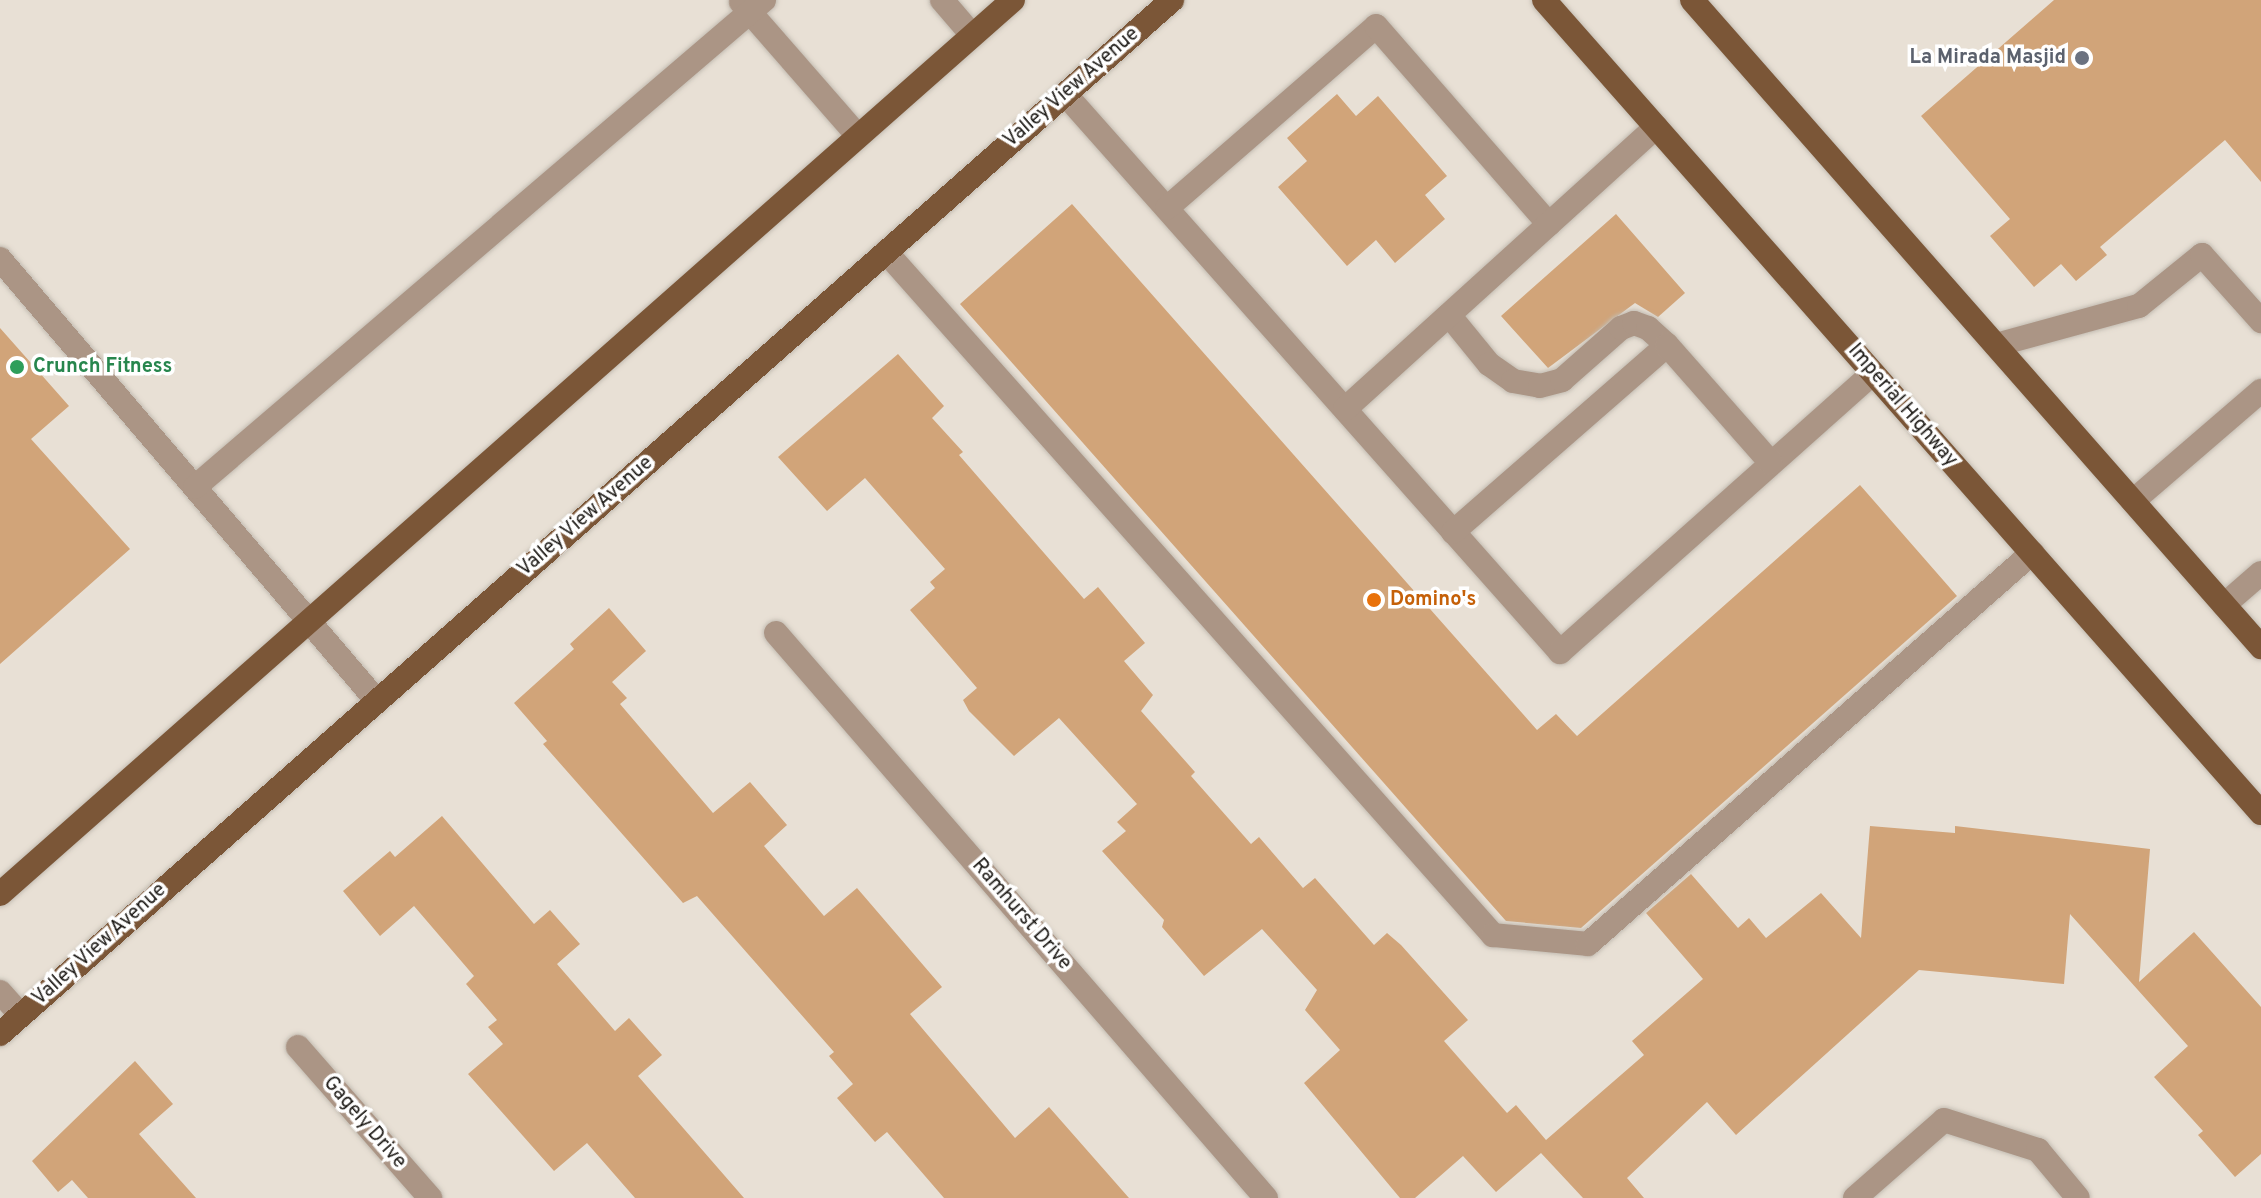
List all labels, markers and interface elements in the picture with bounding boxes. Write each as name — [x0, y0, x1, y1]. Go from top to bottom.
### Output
street label: Valley View Avenue — [999, 22, 1145, 154]
place label: La Mirada Masjid — [1910, 46, 2066, 70]
marker: La Mirada Masjid — [2073, 49, 2091, 67]
street label: Imperial Highway — [1842, 340, 1962, 472]
place label: Crunch Fitness — [33, 355, 172, 379]
marker: Crunch Fitness — [8, 358, 26, 376]
street label: Valley View Avenue — [513, 451, 659, 583]
place label: Domino's — [1390, 588, 1476, 612]
marker: Domino's — [1365, 591, 1383, 609]
street label: Ramhurst Drive — [966, 854, 1076, 976]
street label: Valley View Avenue — [28, 878, 172, 1012]
street label: Gagely Drive — [317, 1072, 411, 1174]

